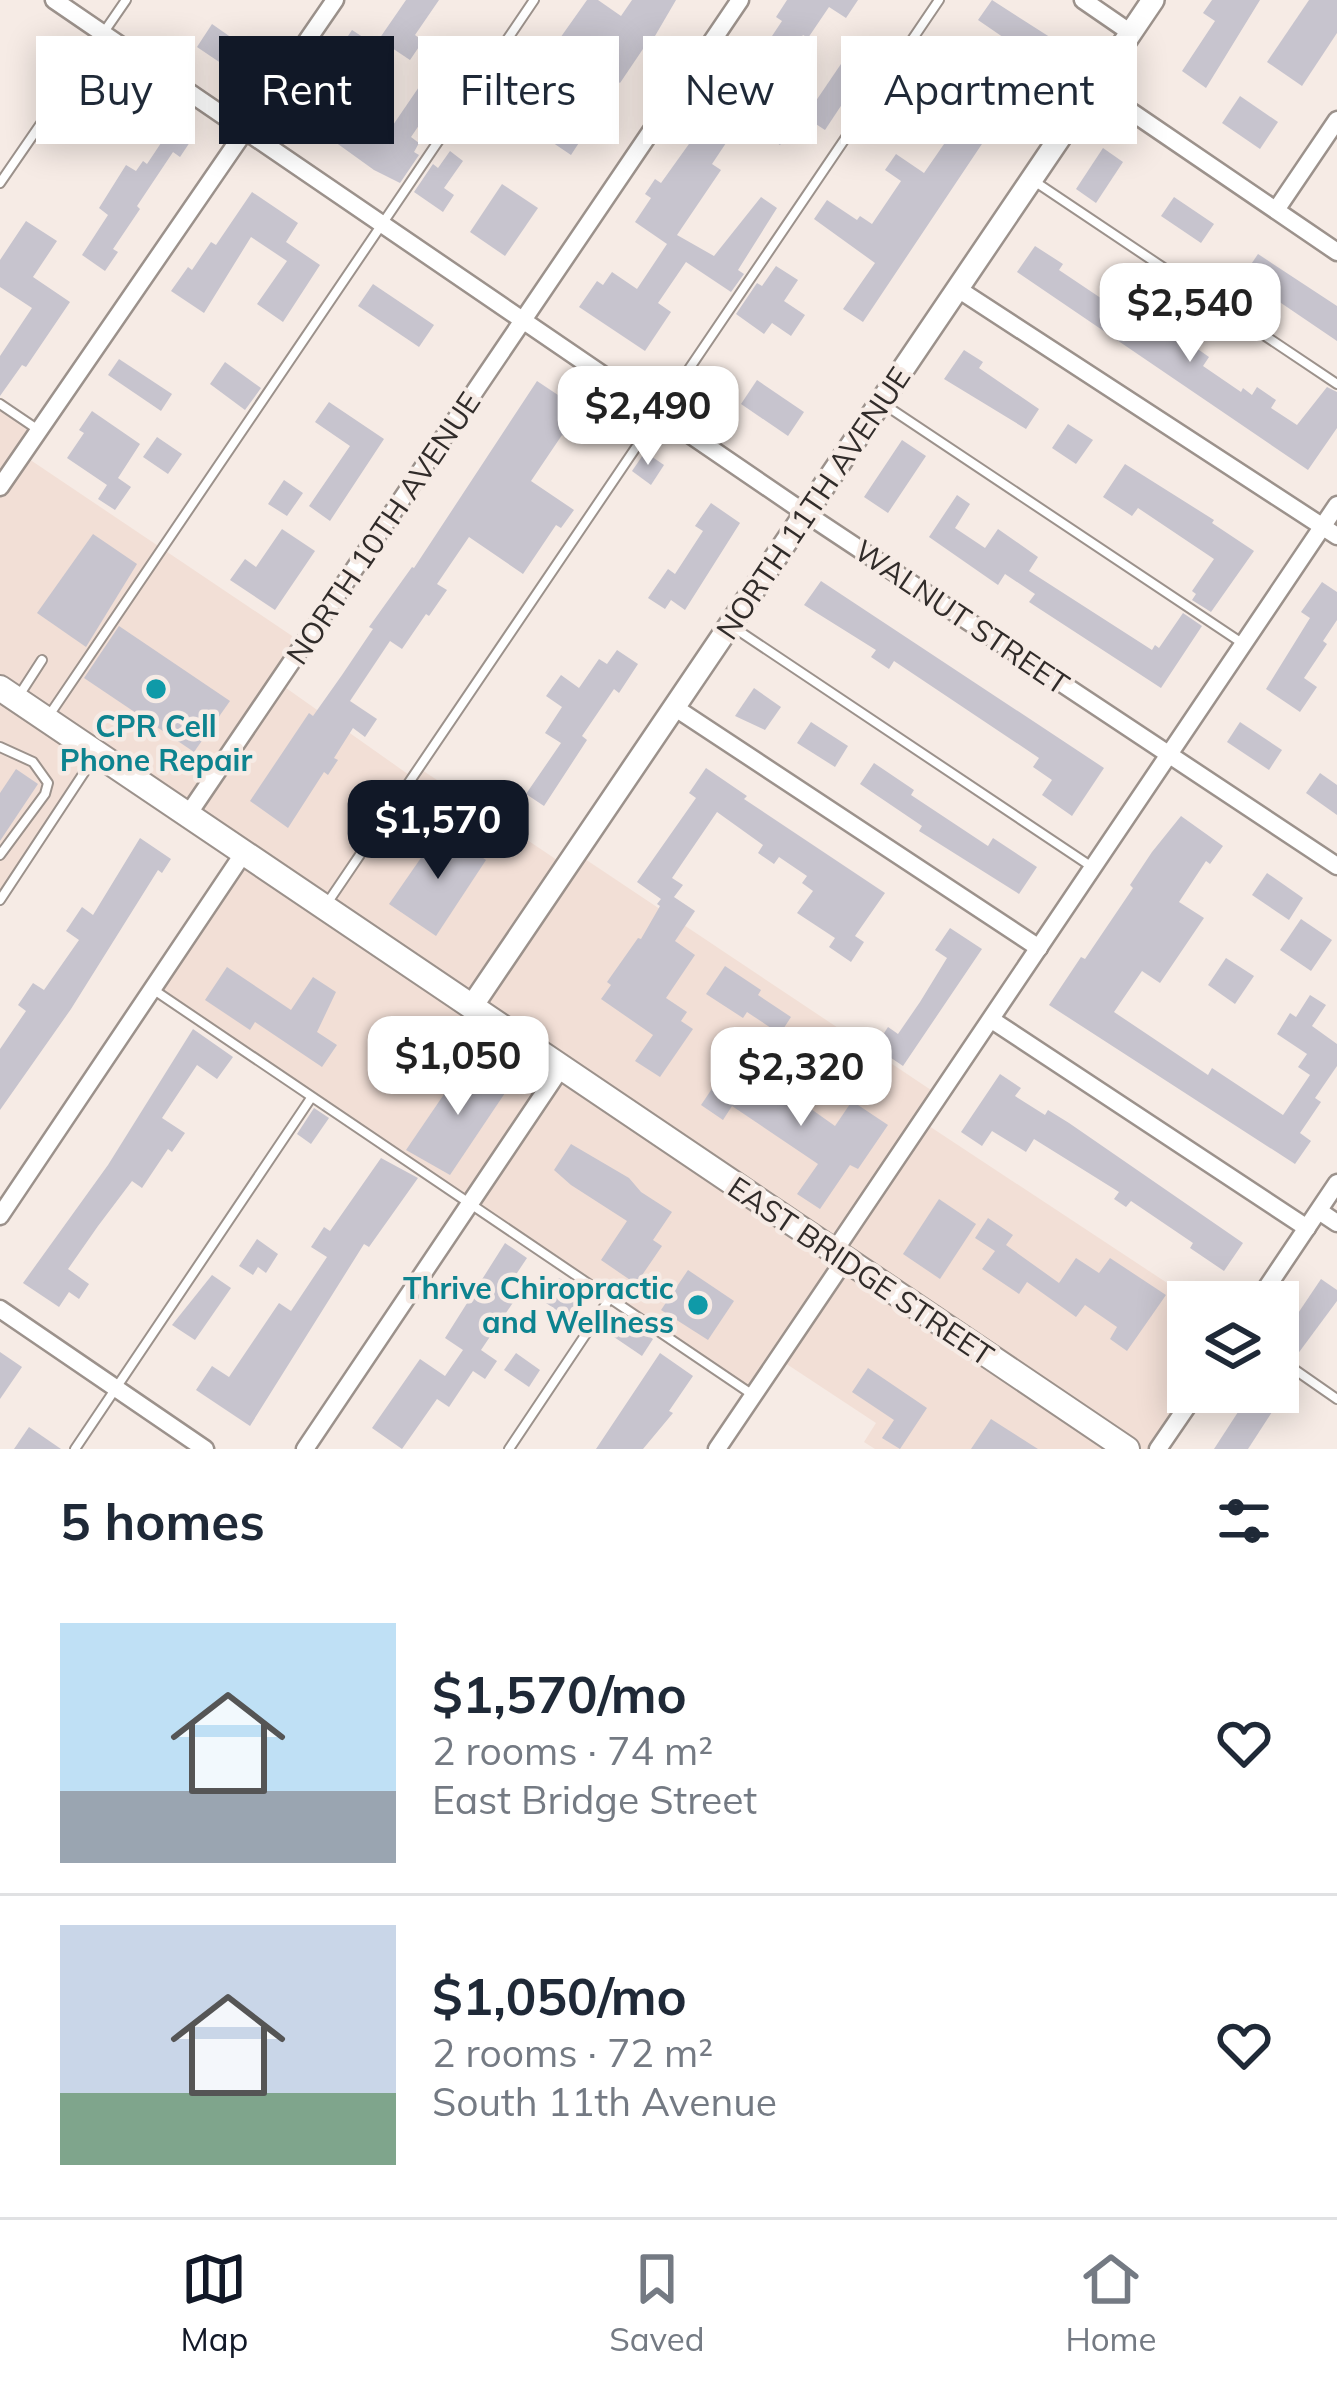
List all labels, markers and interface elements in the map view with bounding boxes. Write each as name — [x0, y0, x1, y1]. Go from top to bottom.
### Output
chip: Buy — [36, 36, 195, 144]
chip: Rent — [219, 36, 394, 144]
chip: Filters — [418, 36, 619, 144]
chip: New — [643, 36, 817, 144]
chip: Apartment — [841, 36, 1137, 144]
pin: $2,540 — [1092, 263, 1288, 365]
text: $2,540 — [1127, 277, 1253, 326]
street label: NORTH 11TH AVENUE — [708, 360, 918, 646]
pin: $2,490 — [550, 366, 746, 468]
text: $2,490 — [585, 380, 711, 429]
street label: NORTH 10TH AVENUE — [278, 385, 488, 671]
street label: WALNUT STREET — [848, 531, 1076, 703]
marker: CPR Cell Phone Repair — [143, 676, 169, 702]
place label: CPR Cell Phone Repair — [60, 707, 252, 779]
pin: $1,570 — [340, 780, 536, 882]
text: $1,570 — [375, 794, 501, 843]
pin: $1,050 — [360, 1016, 556, 1118]
pin: $2,320 — [703, 1027, 899, 1129]
text: $1,050 — [395, 1030, 521, 1079]
text: $2,320 — [738, 1041, 864, 1090]
street label: EAST BRIDGE STREET — [721, 1168, 1001, 1374]
place label: Thrive Chiropractic and Wellness — [403, 1269, 674, 1341]
map controls — [1167, 1281, 1299, 1413]
button: layers — [1167, 1281, 1299, 1413]
marker: Thrive Chiropractic and Wellness — [685, 1292, 711, 1318]
icon: filters — [1211, 1488, 1277, 1554]
text: 5 homes — [60, 1489, 265, 1553]
text: $1,570/mo — [432, 1662, 687, 1726]
icon: home — [156, 1671, 300, 1815]
icon: heart — [1211, 1710, 1277, 1776]
text: 2 rooms · 74 m² — [432, 1726, 713, 1775]
text: East Bridge Street — [432, 1775, 757, 1824]
text: $1,050/mo — [432, 1964, 687, 2028]
icon: home — [156, 1973, 300, 2117]
icon: heart — [1211, 2012, 1277, 2078]
text: 2 rooms · 72 m² — [432, 2028, 713, 2077]
text: South 11th Avenue — [432, 2077, 777, 2126]
tab: Map — [180, 2246, 248, 2359]
tab: Saved — [609, 2246, 705, 2359]
tab: Home — [1065, 2246, 1157, 2359]

